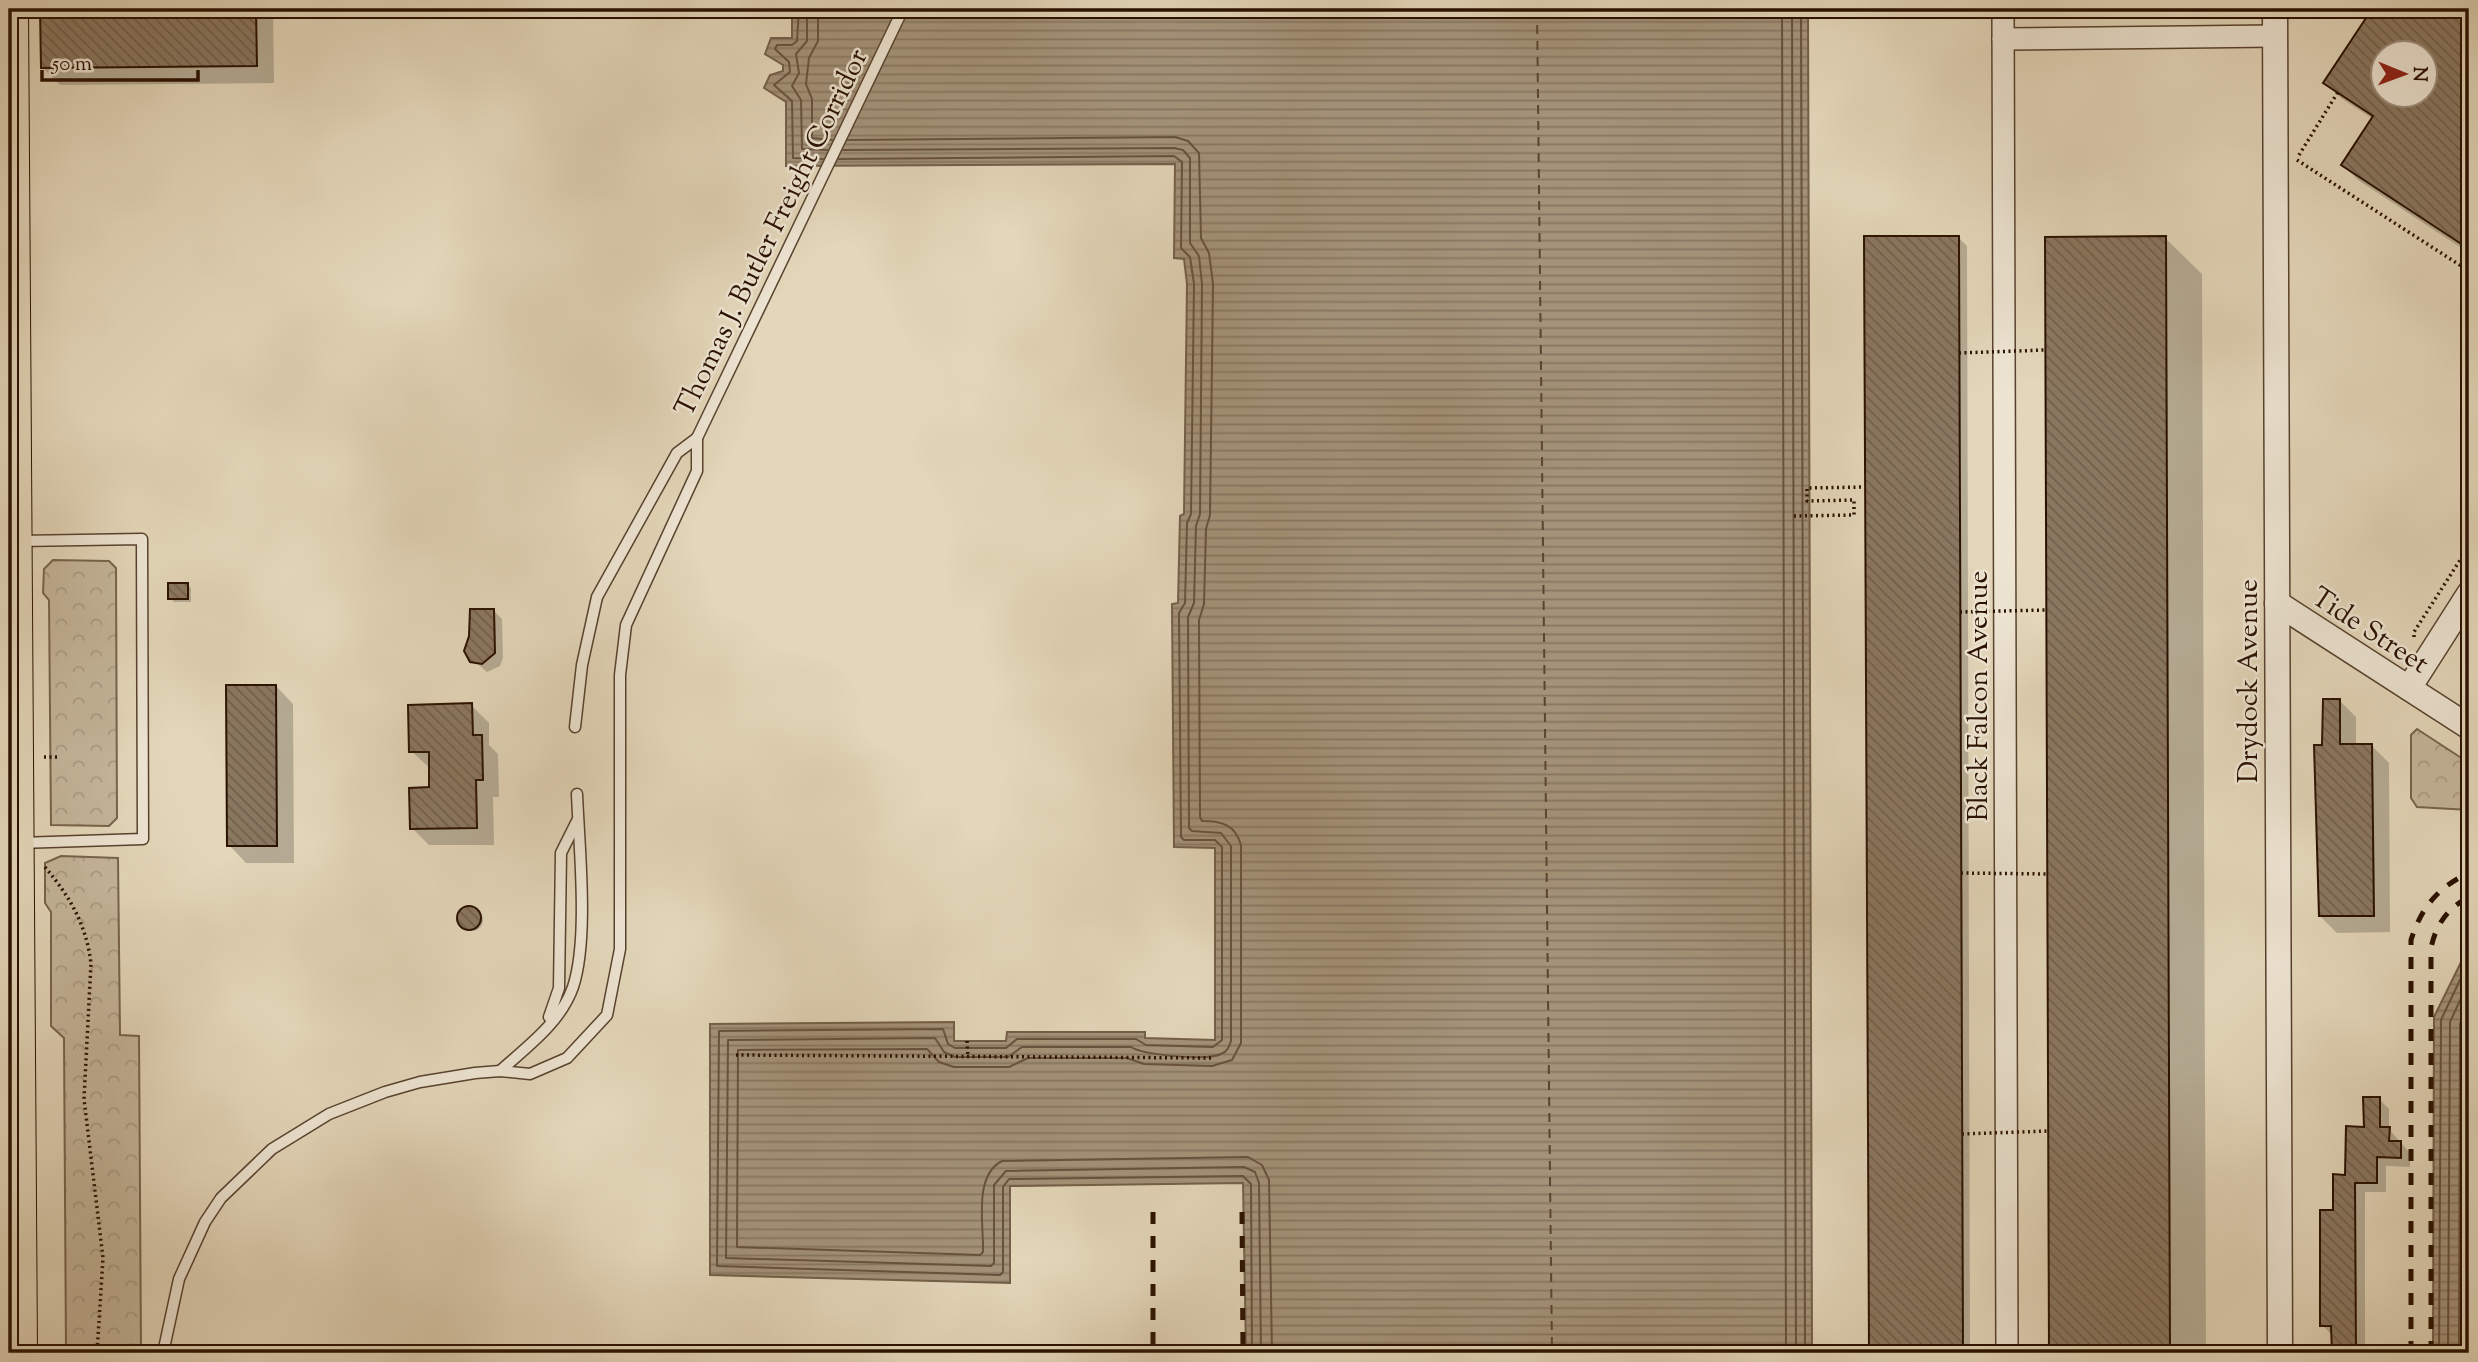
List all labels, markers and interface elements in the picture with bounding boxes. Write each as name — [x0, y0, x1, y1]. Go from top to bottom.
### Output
scale bar — [42, 38, 198, 82]
north arrow — [2370, 38, 2440, 108]
street label: Thomas J. Butler Freight Corridor — [666, 42, 880, 424]
text: 50 m — [51, 50, 92, 80]
text: N — [2405, 66, 2432, 82]
street label: Black Falcon Avenue — [1960, 570, 2000, 822]
street label: Drydock Avenue — [2230, 579, 2270, 783]
street label: Tide Street — [2303, 579, 2436, 685]

